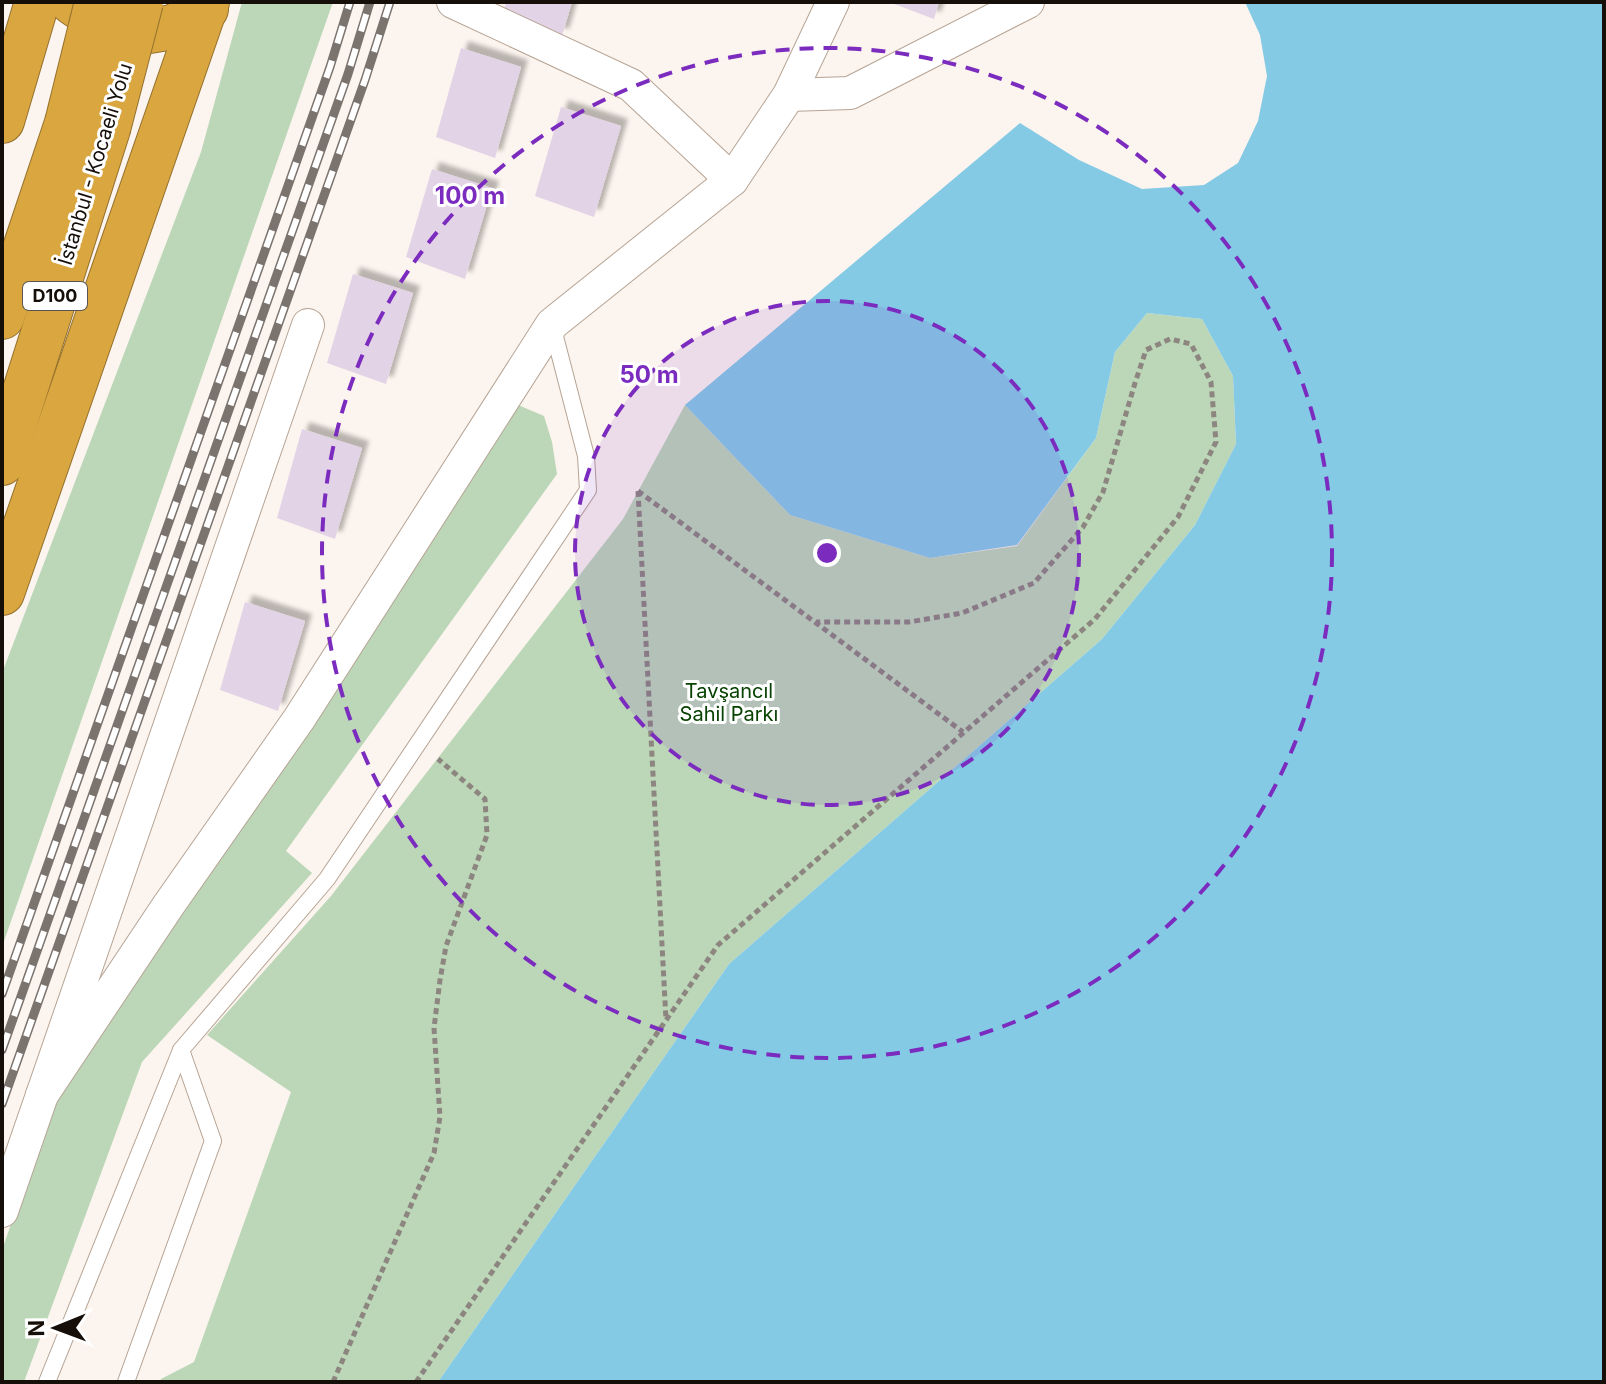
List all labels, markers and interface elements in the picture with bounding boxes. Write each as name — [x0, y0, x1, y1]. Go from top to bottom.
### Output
street label: İstanbul - Kocaeli Yolu — [52, 60, 137, 268]
text: 100 m — [435, 181, 505, 210]
road number: D100 — [23, 282, 87, 310]
text: 50 m — [619, 360, 679, 389]
centre of rings — [813, 539, 841, 567]
park label: Tavşancıl Sahil Parkı — [680, 679, 778, 726]
north arrow — [16, 1288, 96, 1368]
text: N — [23, 1320, 49, 1337]

